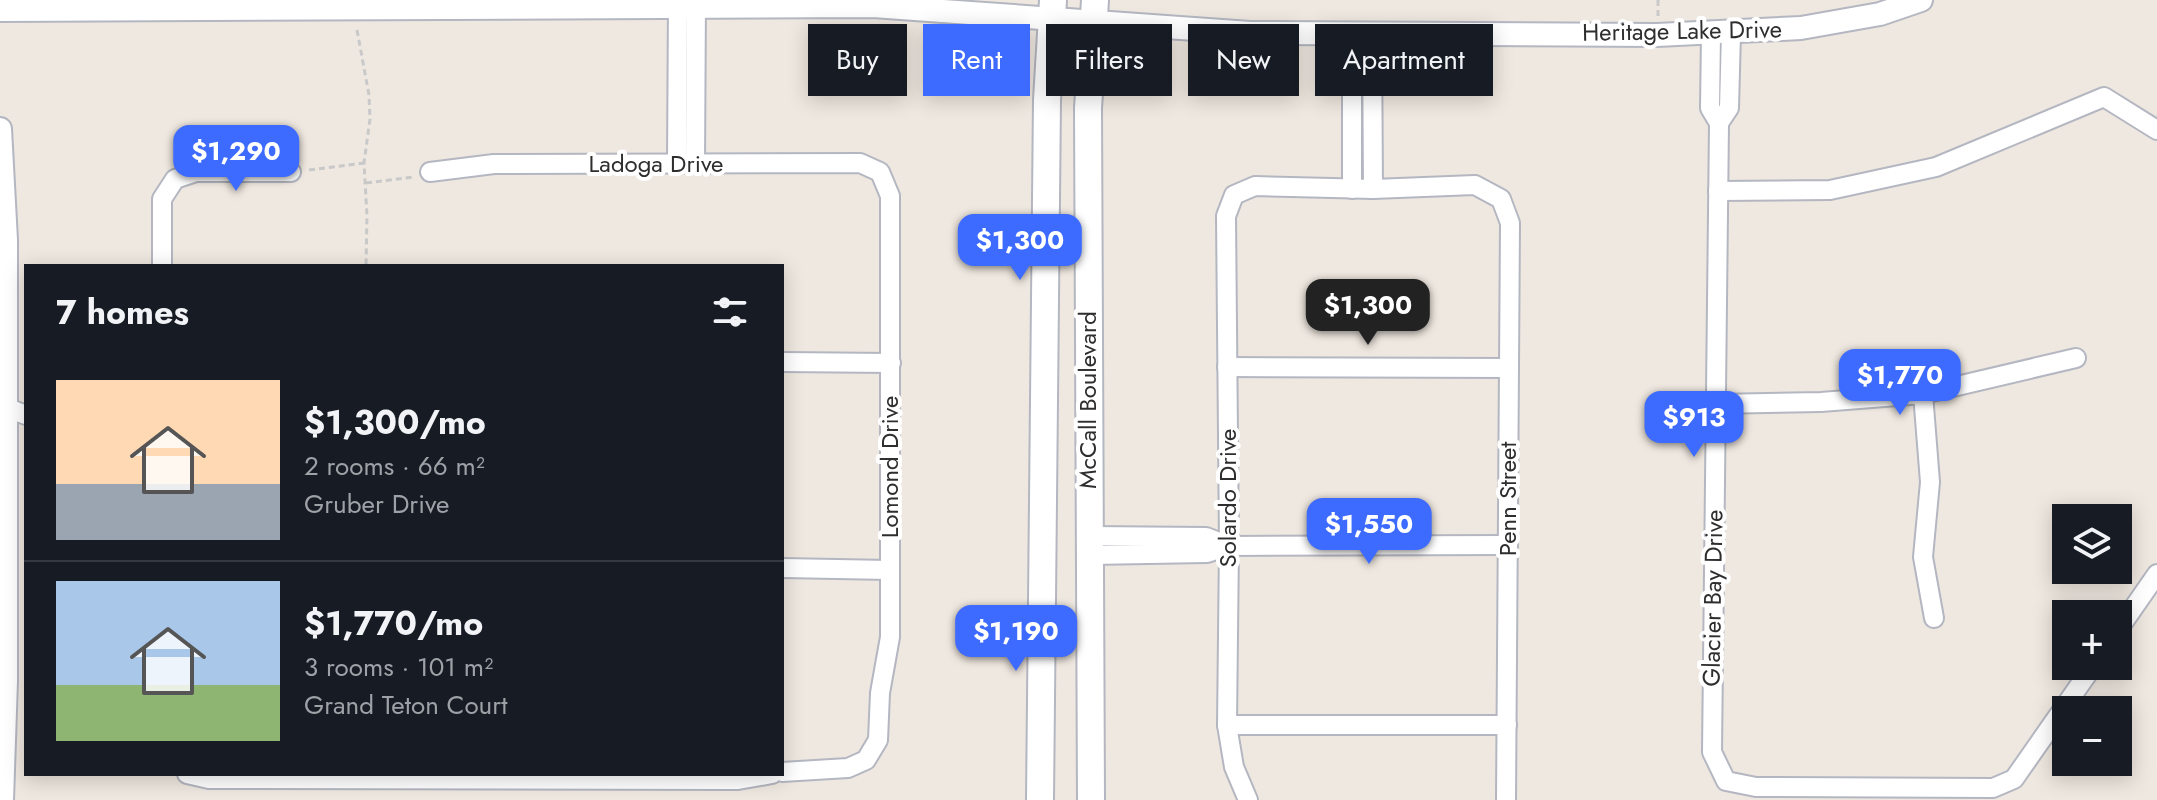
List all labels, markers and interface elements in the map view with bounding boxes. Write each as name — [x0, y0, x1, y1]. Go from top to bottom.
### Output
street label: Heritage Lake Drive — [1582, 11, 1782, 50]
chip: Buy — [808, 24, 907, 96]
chip: Rent — [923, 24, 1030, 96]
chip: Filters — [1046, 24, 1172, 96]
chip: New — [1188, 24, 1299, 96]
chip: Apartment — [1315, 24, 1493, 96]
pin: $1,290 — [171, 125, 301, 193]
text: $1,290 — [191, 132, 281, 170]
street label: Ladoga Drive — [589, 146, 723, 181]
pin: $1,300 — [955, 214, 1085, 282]
text: $1,300 — [976, 221, 1064, 259]
pin: $1,300 — [1303, 279, 1433, 347]
text: $1,300 — [1324, 286, 1412, 324]
text: 7 homes — [56, 288, 189, 337]
icon: filters — [708, 290, 752, 334]
street label: McCall Boulevard — [1070, 311, 1105, 489]
pin: $1,770 — [1835, 349, 1965, 417]
text: $1,770 — [1857, 356, 1943, 394]
pin: $913 — [1647, 391, 1741, 459]
street label: Lomond Drive — [872, 396, 907, 538]
text: $1,300/mo — [304, 398, 486, 447]
text: $913 — [1663, 398, 1725, 436]
icon: home — [120, 412, 216, 508]
street label: Solardo Drive — [1210, 429, 1245, 567]
street label: Penn Street — [1490, 442, 1525, 556]
text: 2 rooms · 66 m² — [304, 447, 485, 485]
text: Gruber Drive — [304, 485, 449, 523]
pin: $1,550 — [1304, 498, 1434, 566]
map controls — [2052, 504, 2132, 776]
button: layers — [2052, 504, 2132, 584]
text: $1,550 — [1325, 505, 1413, 543]
street label: Glacier Bay Drive — [1693, 509, 1732, 687]
text: $1,770/mo — [304, 599, 483, 648]
button: + — [2052, 600, 2132, 680]
pin: $1,190 — [951, 605, 1081, 673]
text: $1,190 — [973, 612, 1059, 650]
icon: home — [120, 613, 216, 709]
text: 3 rooms · 101 m² — [304, 648, 493, 686]
text: Grand Teton Court — [304, 686, 507, 724]
button: − — [2052, 696, 2132, 776]

